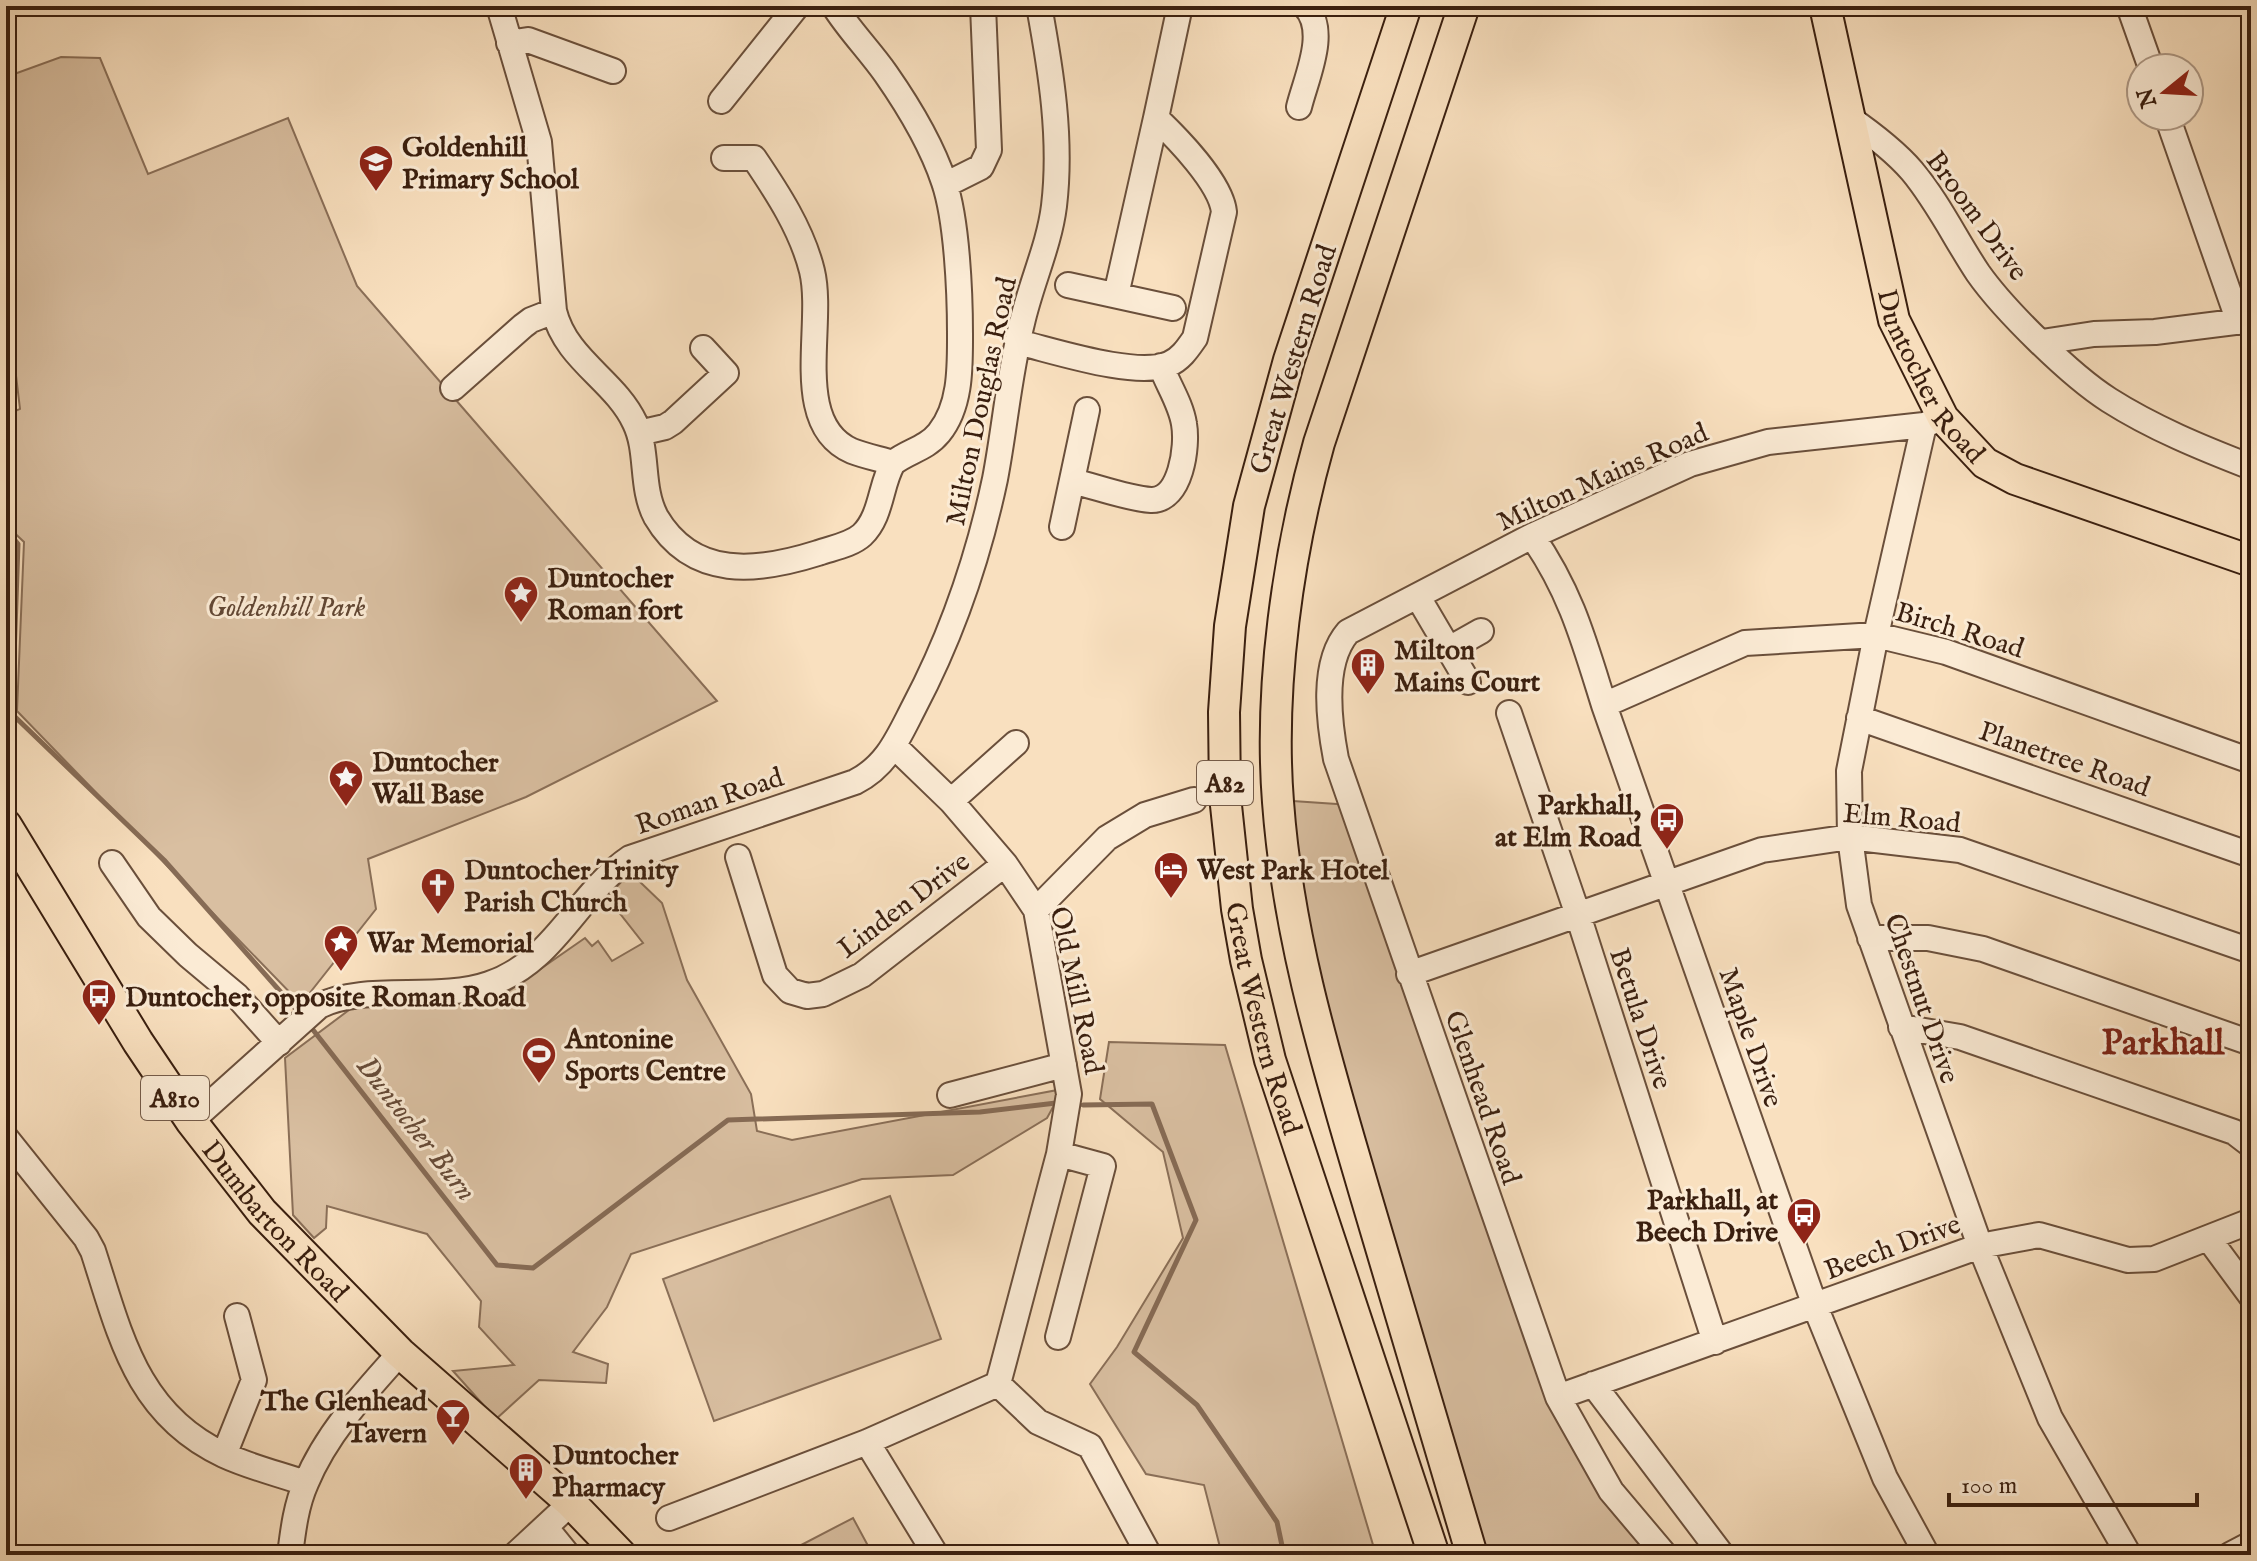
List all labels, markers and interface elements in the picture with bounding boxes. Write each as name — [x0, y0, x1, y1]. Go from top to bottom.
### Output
north arrow — [2125, 52, 2205, 132]
text: N — [2132, 84, 2164, 112]
place label: Goldenhill Primary School — [402, 131, 580, 198]
school or university icon: Goldenhill Primary School — [357, 143, 395, 193]
street label: Broom Drive — [1917, 145, 2035, 288]
street label: Great Western Road — [1243, 241, 1346, 479]
street label: Milton Douglas Road — [939, 274, 1026, 529]
street label: Duntocher Road — [1868, 286, 1991, 472]
street label: Milton Mains Road — [1492, 416, 1714, 540]
place label: Duntocher Roman fort — [547, 562, 683, 629]
place icon: Duntocher Roman fort — [502, 574, 540, 624]
park label: Goldenhill Park — [207, 591, 365, 626]
street label: Birch Road — [1891, 595, 2028, 668]
place label: Milton Mains Court — [1394, 634, 1541, 701]
building icon: Milton Mains Court — [1349, 646, 1387, 696]
street label: Planetree Road — [1974, 715, 2154, 806]
place label: Duntocher Wall Base — [371, 746, 499, 813]
place icon: Duntocher Wall Base — [327, 758, 365, 808]
street label: Roman Road — [631, 761, 789, 844]
road number: A82 — [1197, 761, 1253, 805]
place label: Parkhall, at Elm Road — [1495, 789, 1642, 856]
street label: Elm Road — [1841, 797, 1962, 842]
bus stop icon: Parkhall, at Elm Road — [1648, 801, 1686, 851]
street label: Linden Drive — [832, 845, 978, 967]
hotel icon: West Park Hotel — [1152, 850, 1190, 900]
place label: Duntocher Trinity Parish Church — [464, 854, 679, 921]
place label: West Park Hotel — [1196, 854, 1390, 889]
church icon: Duntocher Trinity Parish Church — [419, 866, 457, 916]
street label: Great Western Road — [1216, 900, 1308, 1139]
street label: Old Mill Road — [1041, 904, 1110, 1078]
street label: Chestnut Drive — [1875, 909, 1966, 1088]
place icon: War Memorial — [322, 923, 360, 973]
place label: War Memorial — [366, 927, 535, 962]
street label: Betula Drive — [1600, 944, 1679, 1094]
street label: Maple Drive — [1709, 963, 1790, 1112]
bus stop icon: Duntocher, opposite Roman Road — [80, 977, 118, 1027]
place label: Duntocher, opposite Roman Road — [125, 981, 526, 1016]
street label: Glenhead Road — [1436, 1006, 1528, 1189]
district label: Parkhall — [2102, 1021, 2226, 1067]
place label: Antonine Sports Centre — [564, 1023, 726, 1090]
sports icon: Antonine Sports Centre — [520, 1035, 558, 1085]
water label: Duntocher Burn — [347, 1049, 484, 1210]
road number: A810 — [141, 1076, 209, 1120]
street label: Dumbarton Road — [193, 1134, 355, 1310]
place label: Parkhall, at Beech Drive — [1636, 1184, 1778, 1251]
bus stop icon: Parkhall, at Beech Drive — [1785, 1196, 1823, 1246]
street label: Beech Drive — [1820, 1207, 1966, 1289]
place label: The Glenhead Tavern — [259, 1385, 428, 1452]
bar icon: The Glenhead Tavern — [434, 1397, 472, 1447]
place label: Duntocher Pharmacy — [552, 1439, 679, 1506]
building icon: Duntocher Pharmacy — [507, 1451, 545, 1501]
scale bar — [1949, 1457, 2197, 1507]
text: 100 m — [1961, 1471, 2017, 1502]

